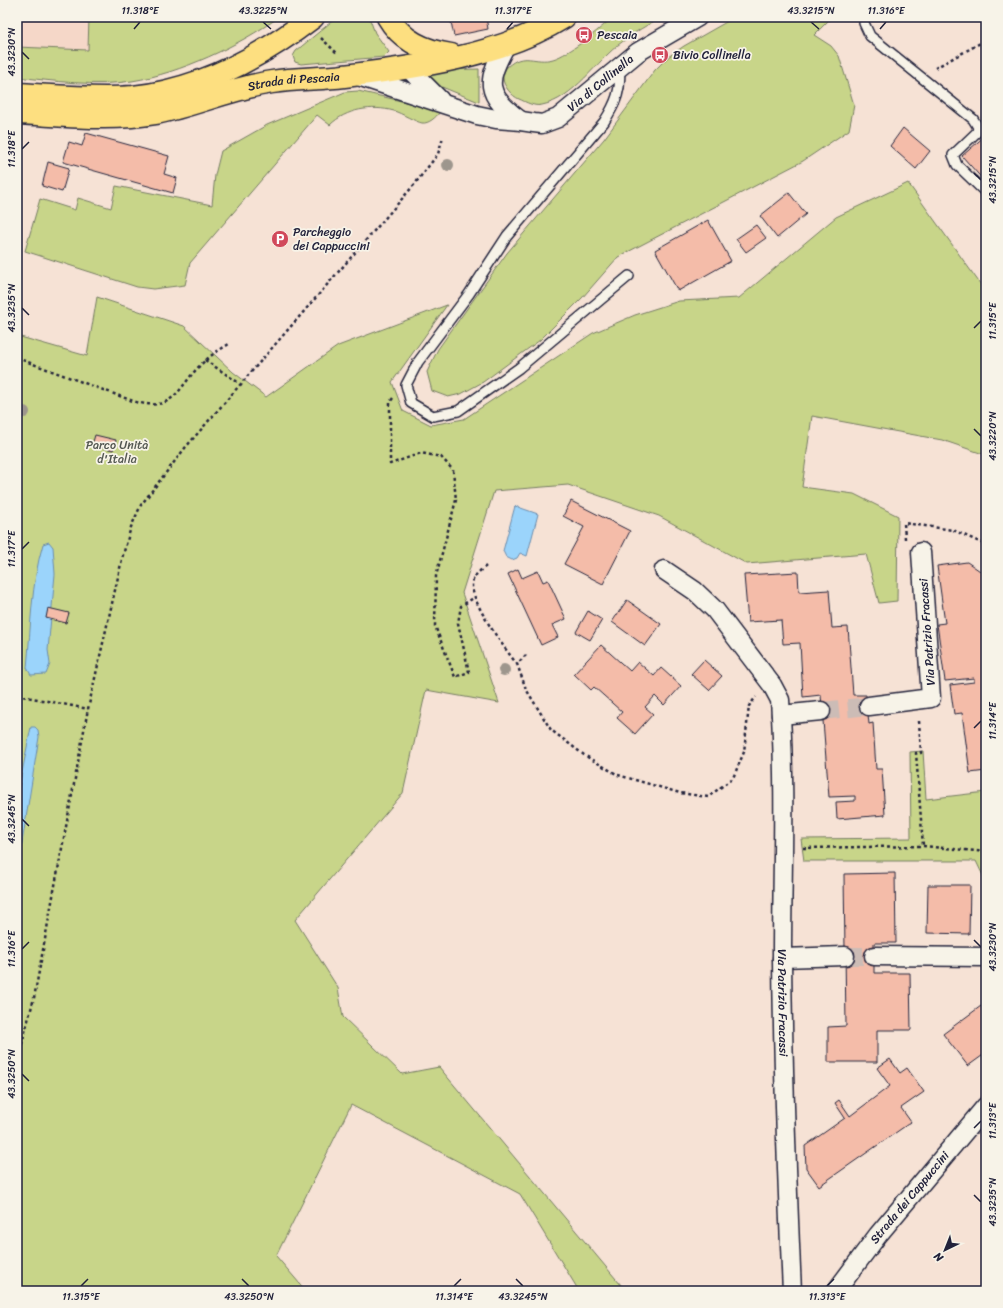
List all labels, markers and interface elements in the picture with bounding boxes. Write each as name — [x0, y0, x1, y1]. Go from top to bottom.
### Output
text: 11.318°E — [121, 2, 160, 20]
text: 43.3225°N — [238, 2, 288, 20]
text: 11.317°E — [495, 2, 533, 20]
text: 43.3215°N — [787, 2, 835, 20]
text: 11.316°E — [868, 2, 906, 20]
place label: Pescaia — [597, 24, 637, 46]
bus stop icon: Pescaia — [574, 25, 594, 45]
text: 43.3230°N — [3, 27, 21, 77]
place label: Bivio Collinella — [673, 44, 751, 66]
bus stop icon: Bivio Collinella — [650, 45, 670, 65]
street label: Via di Collinella — [562, 49, 639, 117]
street label: Strada di Pescaia — [245, 66, 341, 98]
text: 11.318°E — [3, 129, 21, 168]
text: 43.3215°N — [984, 156, 1002, 204]
place label: Parcheggio dei Cappuccini — [293, 221, 370, 257]
parking icon: Parcheggio dei Cappuccini — [270, 229, 290, 249]
text: 43.3235°N — [3, 284, 21, 332]
text: 11.315°E — [984, 301, 1002, 340]
text: 43.3220°N — [984, 411, 1002, 461]
park label: Parco Unità d'Italia — [86, 434, 148, 470]
text: 11.317°E — [3, 529, 21, 567]
street label: Via Patrizio Fracassi — [912, 577, 942, 686]
text: 11.314°E — [984, 701, 1002, 740]
text: 43.3245°N — [3, 794, 21, 844]
text: 43.3230°N — [984, 922, 1002, 972]
text: 11.316°E — [3, 929, 21, 967]
street label: Via Patrizio Fracassi — [771, 949, 795, 1057]
text: 43.3250°N — [3, 1049, 21, 1099]
text: 11.313°E — [984, 1101, 1002, 1139]
street label: Strada dei Cappuccini — [864, 1146, 955, 1249]
text: 43.3235°N — [984, 1178, 1002, 1226]
north arrow — [925, 1230, 965, 1270]
text: N — [929, 1247, 949, 1267]
text: 11.315°E — [62, 1288, 101, 1306]
text: 43.3250°N — [224, 1288, 274, 1306]
text: 11.314°E — [435, 1288, 474, 1306]
text: 43.3245°N — [498, 1288, 548, 1306]
text: 11.313°E — [809, 1288, 847, 1306]

